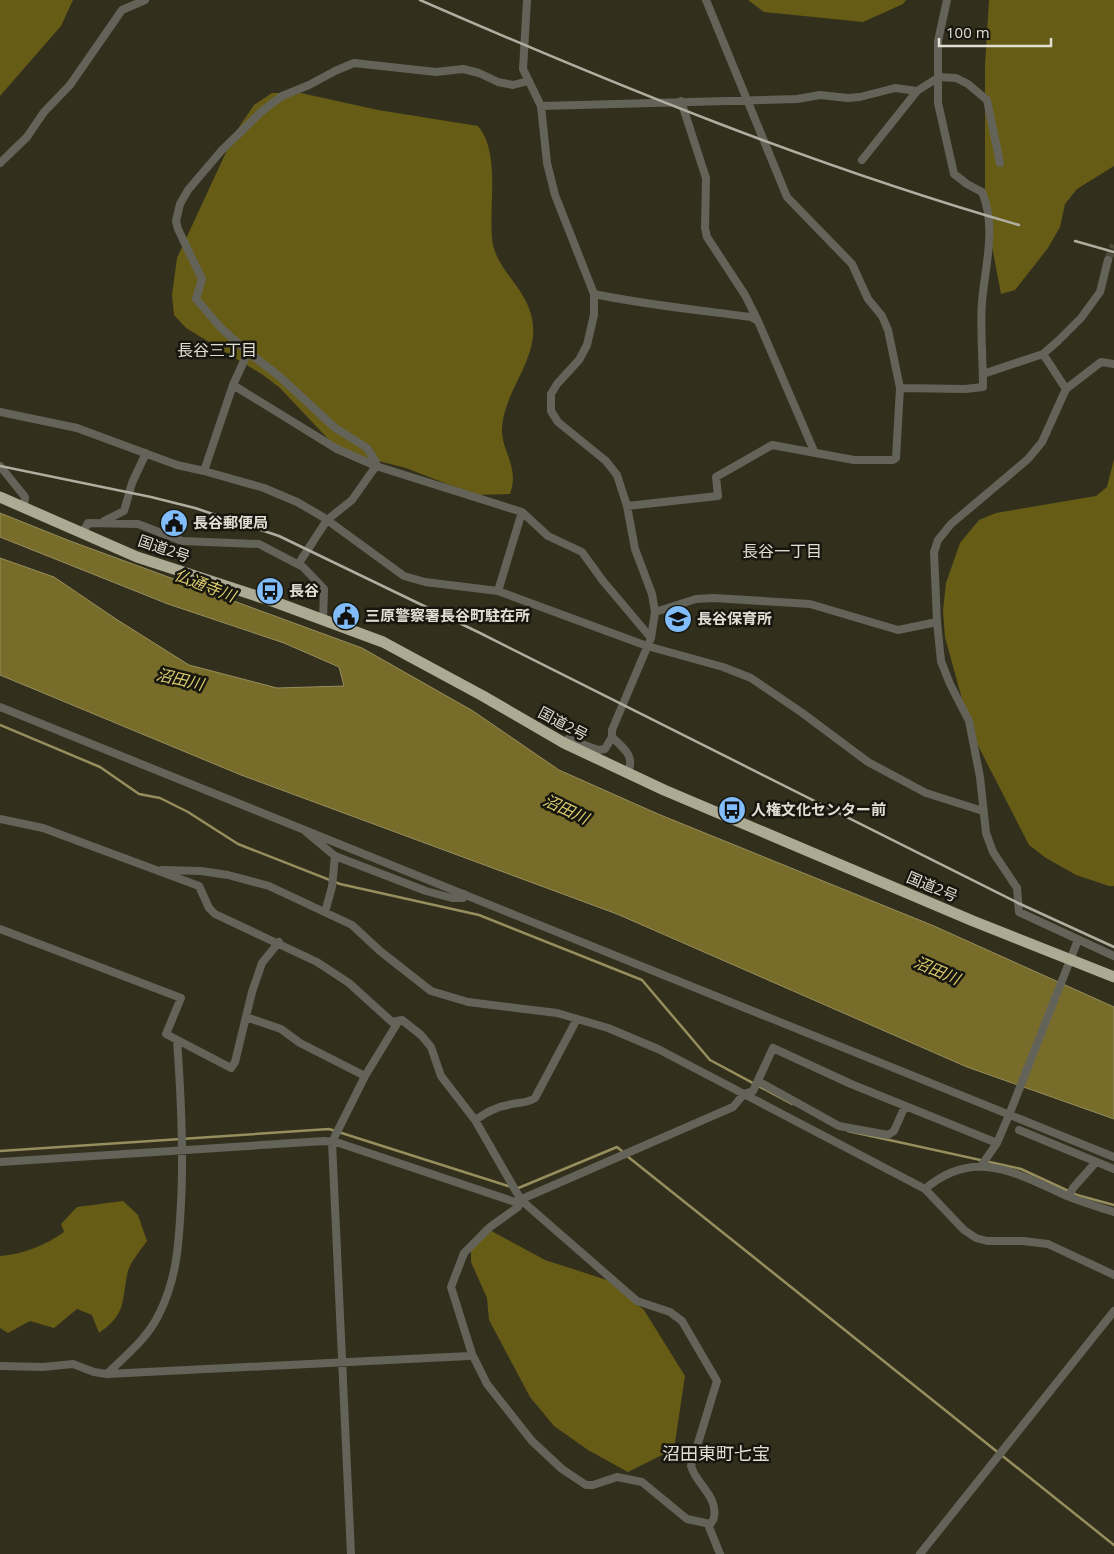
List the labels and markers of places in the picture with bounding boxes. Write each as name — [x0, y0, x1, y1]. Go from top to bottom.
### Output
public building icon: 長谷郵便局 — [159, 508, 189, 538]
place label: 長谷郵便局 — [193, 512, 268, 532]
bus stop icon: 長谷 — [255, 576, 285, 606]
place label: 長谷 — [289, 580, 319, 600]
public building icon: 三原警察署長谷町駐在所 — [331, 601, 361, 631]
school or university icon: 長谷保育所 — [663, 604, 693, 634]
place label: 三原警察署長谷町駐在所 — [365, 605, 530, 625]
place label: 長谷保育所 — [697, 608, 772, 628]
bus stop icon: 人権文化センター前 — [717, 795, 747, 825]
place label: 人権文化センター前 — [751, 799, 886, 819]

